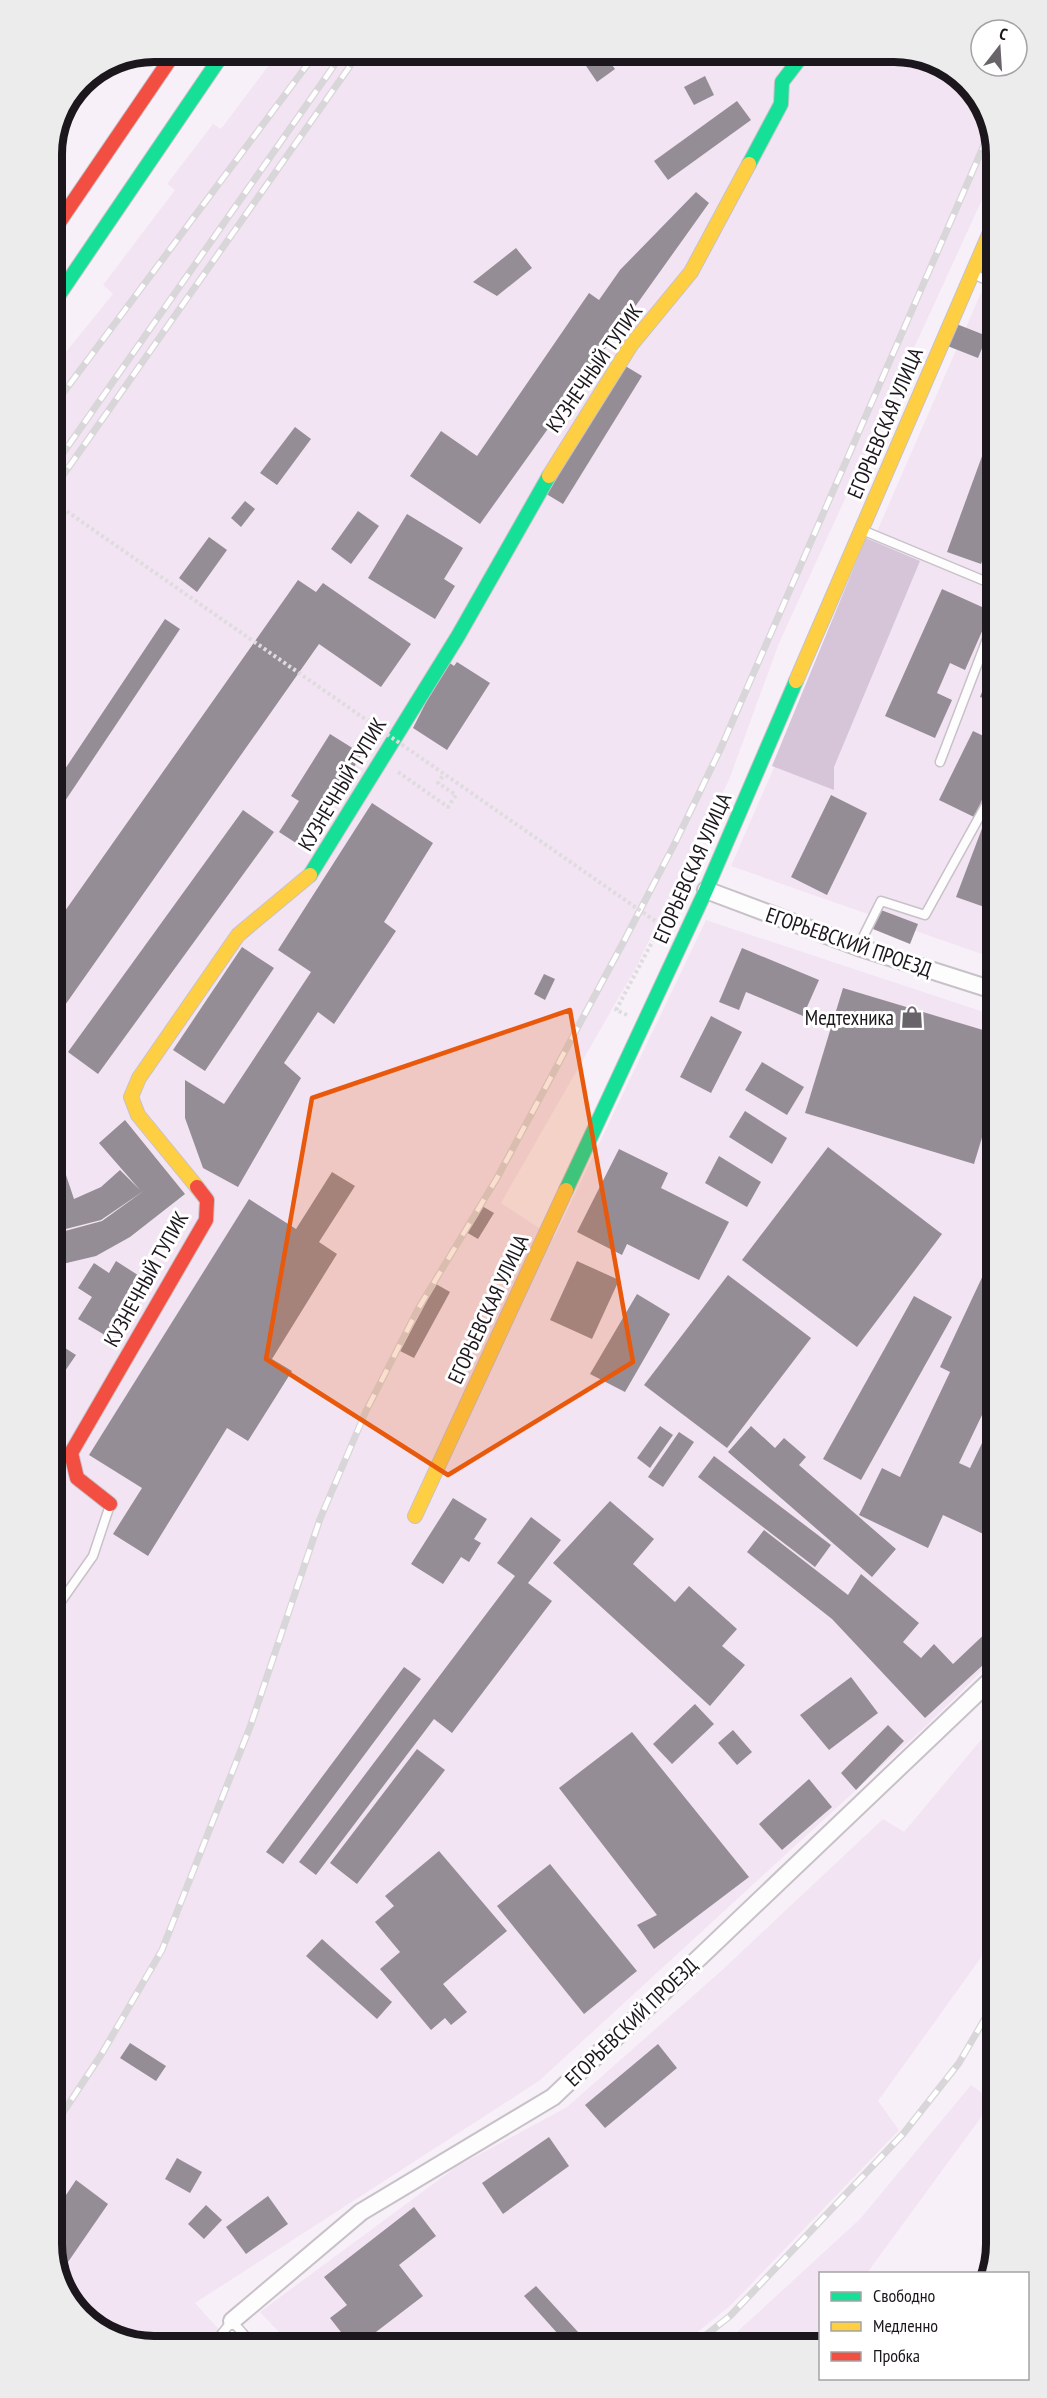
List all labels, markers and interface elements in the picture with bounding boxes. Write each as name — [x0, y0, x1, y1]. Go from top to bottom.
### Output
north arrow — [969, 18, 1029, 78]
text: С — [997, 23, 1010, 44]
street label: КУЗНЕЧНЫЙ ТУПИК — [540, 299, 648, 437]
street label: ЕГОРЬЕВСКАЯ УЛИЦА — [841, 343, 929, 503]
street label: КУЗНЕЧНЫЙ ТУПИК — [292, 713, 392, 855]
street label: ЕГОРЬЕВСКАЯ УЛИЦА — [647, 789, 737, 947]
street label: ЕГОРЬЕВСКИЙ ПРОЕЗД — [762, 901, 936, 983]
place label: Медтехника — [805, 1004, 894, 1031]
shop icon: Медтехника — [899, 1004, 925, 1030]
street label: КУЗНЕЧНЫЙ ТУПИК — [98, 1207, 194, 1351]
street label: ЕГОРЬЕВСКАЯ УЛИЦА — [442, 1230, 534, 1388]
street label: ЕГОРЬЕВСКИЙ ПРОЕЗД — [559, 1952, 703, 2092]
legend — [819, 2272, 1029, 2380]
text: Свободно — [873, 2284, 936, 2307]
text: Медленно — [873, 2314, 938, 2337]
text: Пробка — [873, 2344, 920, 2367]

